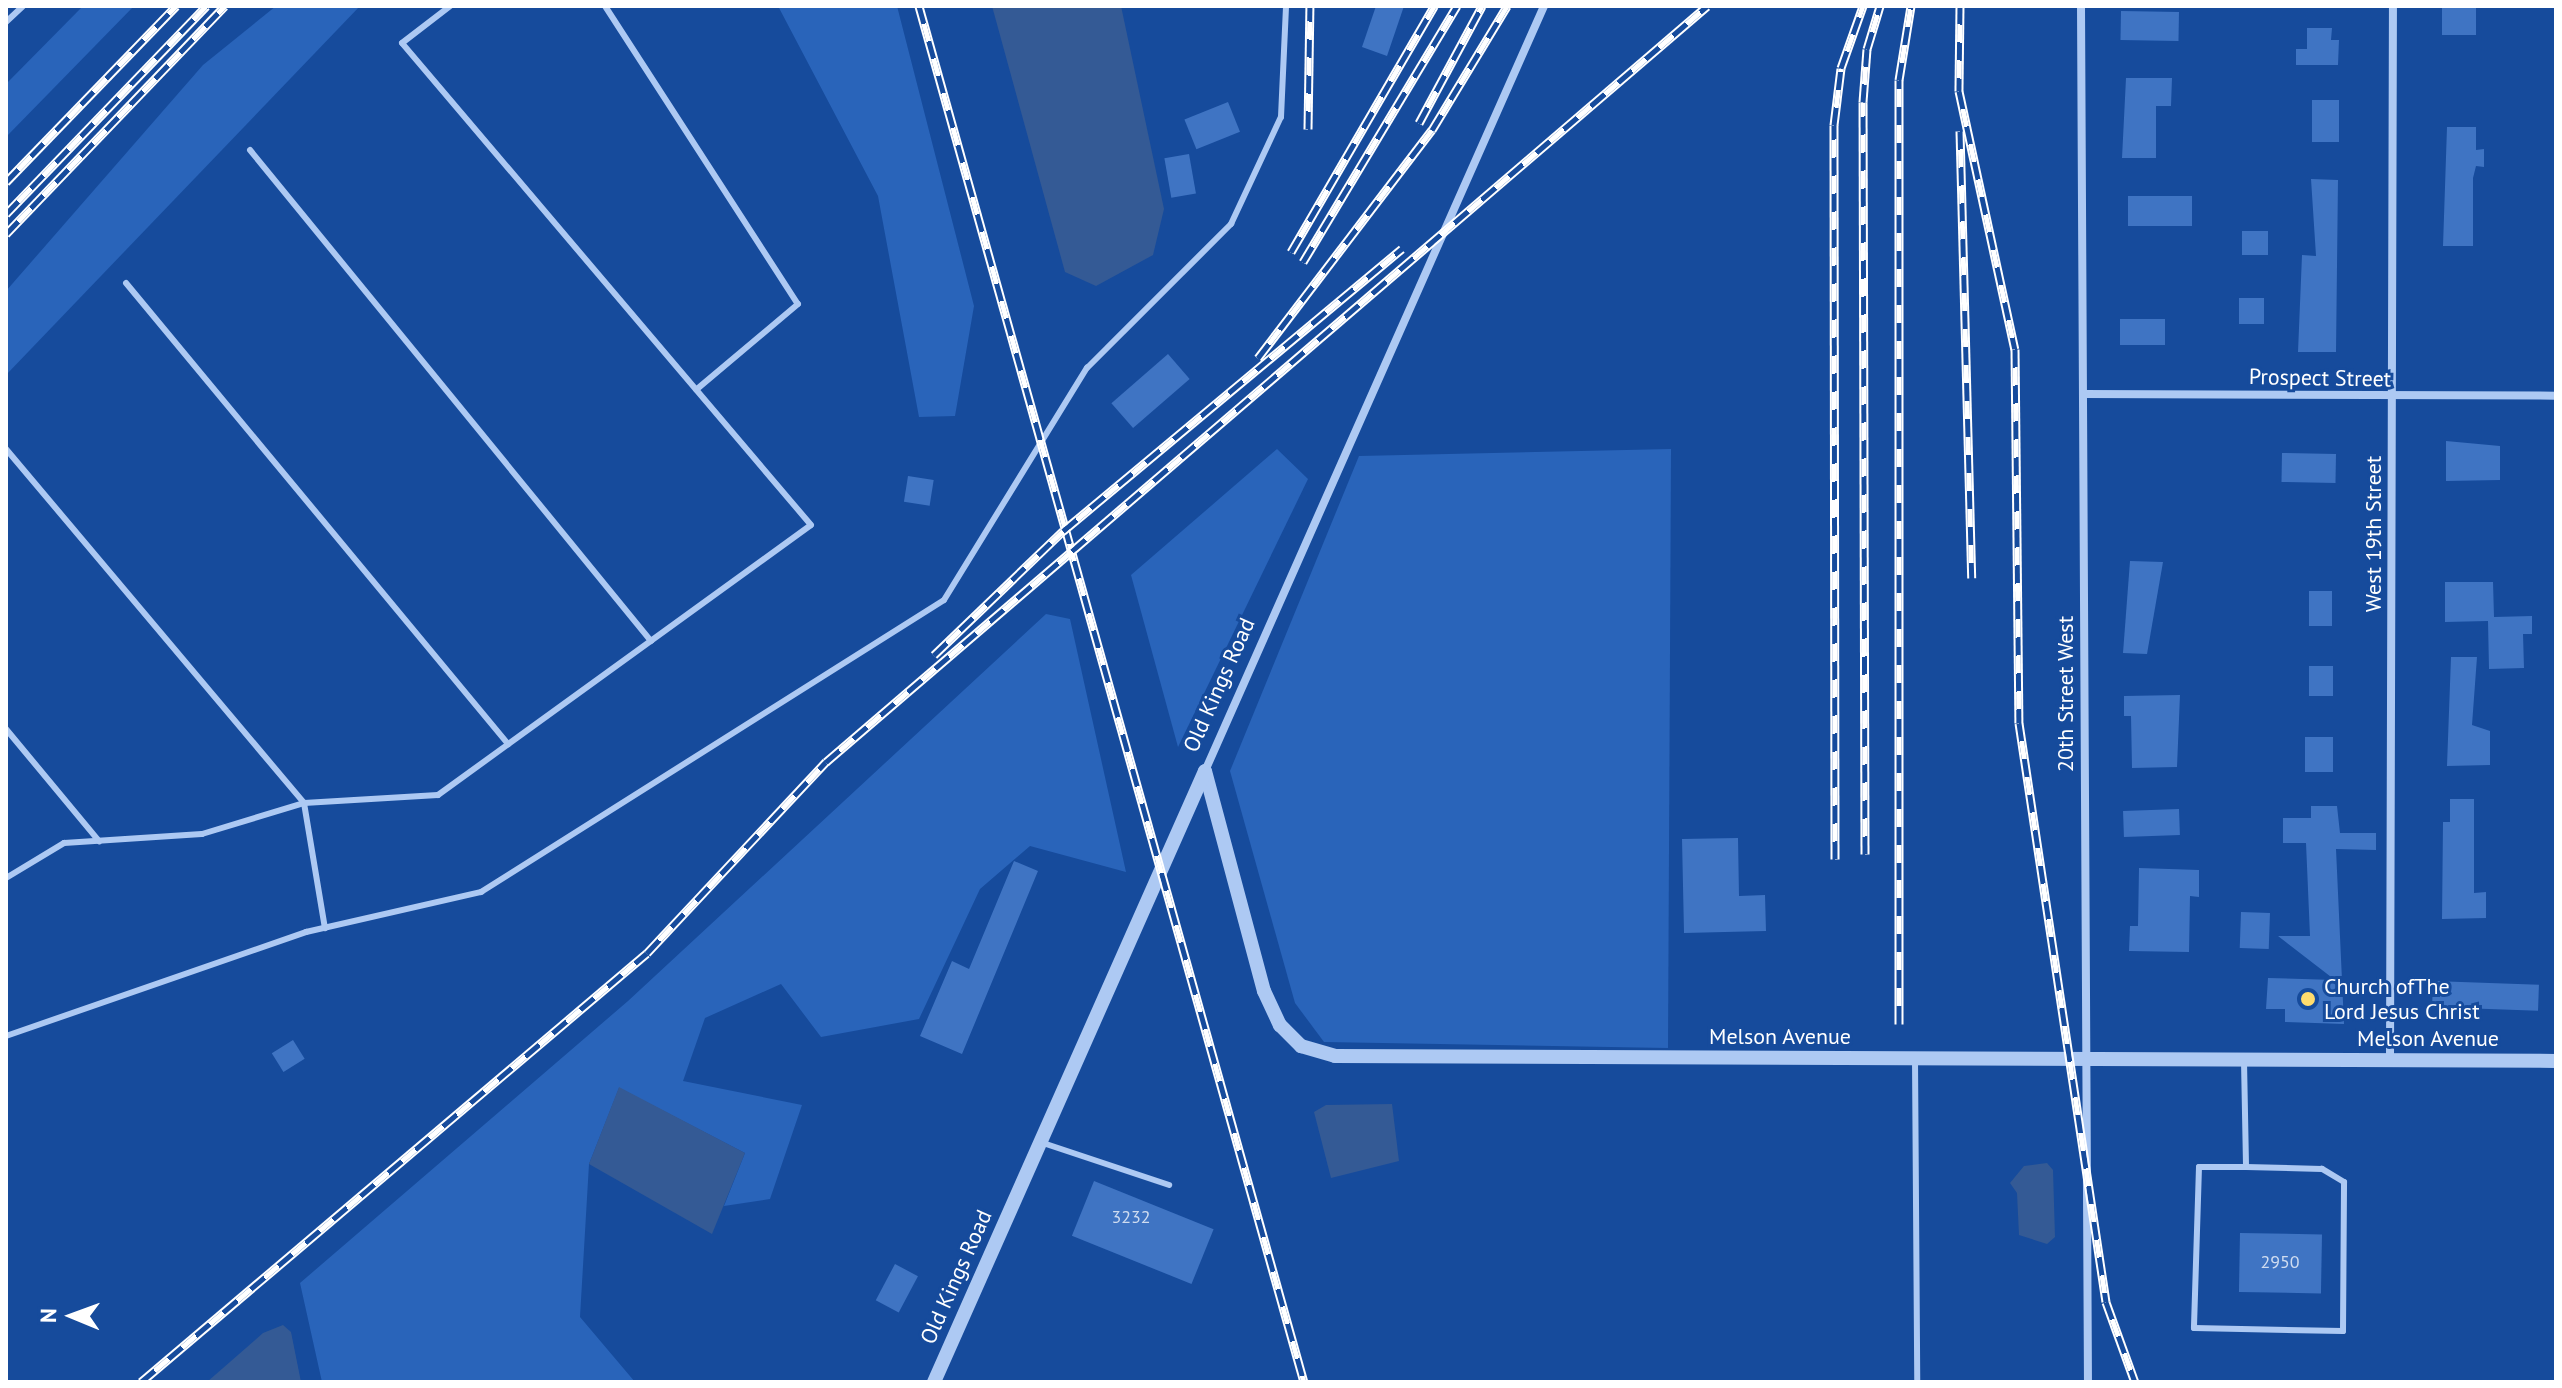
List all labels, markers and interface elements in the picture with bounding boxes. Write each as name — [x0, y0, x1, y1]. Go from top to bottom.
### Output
street label: Prospect Street — [2249, 364, 2391, 392]
street label: West 19th Street — [2361, 456, 2387, 612]
street label: Old Kings Road — [1178, 614, 1260, 756]
street label: 20th Street West — [2053, 616, 2079, 772]
place label: Church ofThe Lord Jesus Christ — [2324, 973, 2480, 1024]
marker: Church ofThe Lord Jesus Christ — [2299, 990, 2317, 1008]
street label: Melson Avenue — [1709, 1024, 1851, 1050]
street label: Melson Avenue — [2357, 1026, 2499, 1052]
street label: Old Kings Road — [915, 1206, 997, 1348]
house number: 3232 — [1111, 1206, 1151, 1228]
house number: 2950 — [2260, 1251, 2300, 1273]
north arrow — [32, 1276, 112, 1356]
text: N — [34, 1308, 62, 1323]

